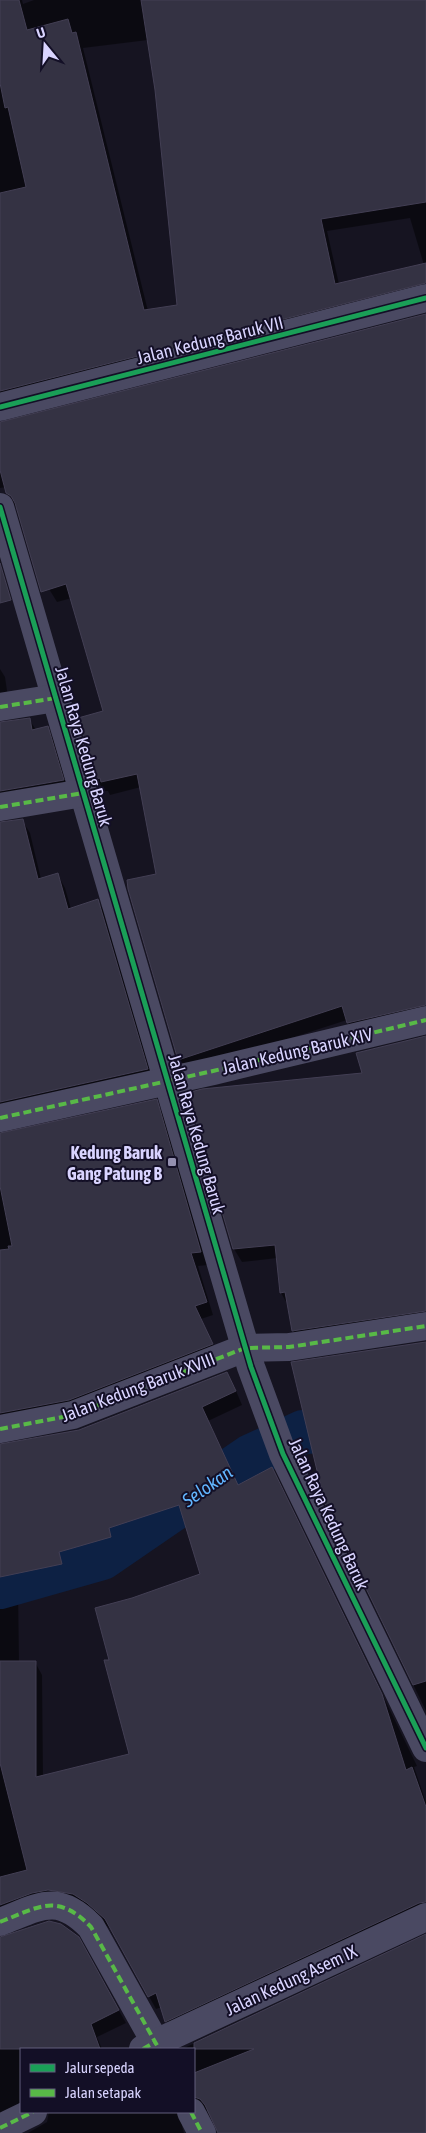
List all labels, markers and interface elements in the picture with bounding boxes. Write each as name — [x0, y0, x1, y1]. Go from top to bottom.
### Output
north arrow — [20, 20, 70, 70]
text: U — [35, 24, 47, 42]
street label: Jalan Kedung Baruk VII — [134, 312, 286, 368]
street label: Jalan Raya Kedung Baruk — [51, 664, 117, 828]
street label: Jalan Kedung Baruk XIV — [220, 1023, 375, 1079]
street label: Jalan Raya Kedung Baruk — [164, 1052, 230, 1216]
place label: Kedung Baruk Gang Patung B — [67, 1142, 163, 1184]
marker: Kedung Baruk Gang Patung B — [166, 1156, 178, 1168]
street label: Jalan Kedung Baruk XVIII — [58, 1348, 218, 1426]
street label: Jalan Raya Kedung Baruk — [285, 1435, 374, 1593]
water label: Selokan — [177, 1461, 236, 1512]
street label: Jalan Kedung Asem IX — [222, 1940, 361, 2020]
legend — [20, 2048, 195, 2113]
text: Jalur sepeda — [65, 2059, 135, 2076]
text: Jalan setapak — [65, 2084, 142, 2101]

